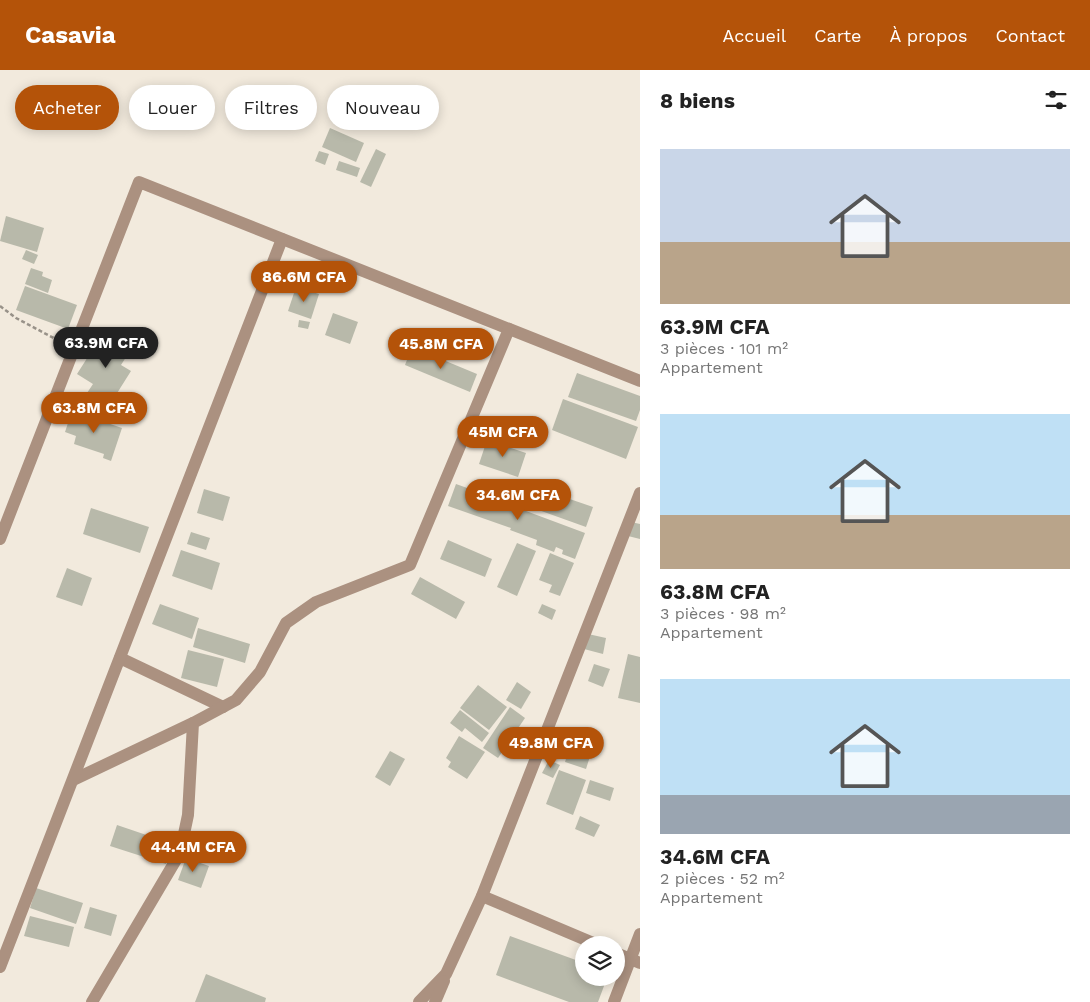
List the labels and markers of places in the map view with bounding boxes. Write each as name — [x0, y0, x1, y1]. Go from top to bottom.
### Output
pin: 86.6M CFA — [247, 260, 361, 303]
pin: 63.9M CFA — [49, 326, 163, 369]
pin: 45.8M CFA — [384, 328, 498, 370]
pin: 63.8M CFA — [37, 392, 151, 434]
pin: 45M CFA — [457, 416, 549, 458]
pin: 34.6M CFA — [461, 478, 575, 521]
pin: 49.8M CFA — [494, 726, 608, 769]
pin: 44.4M CFA — [136, 830, 250, 873]

